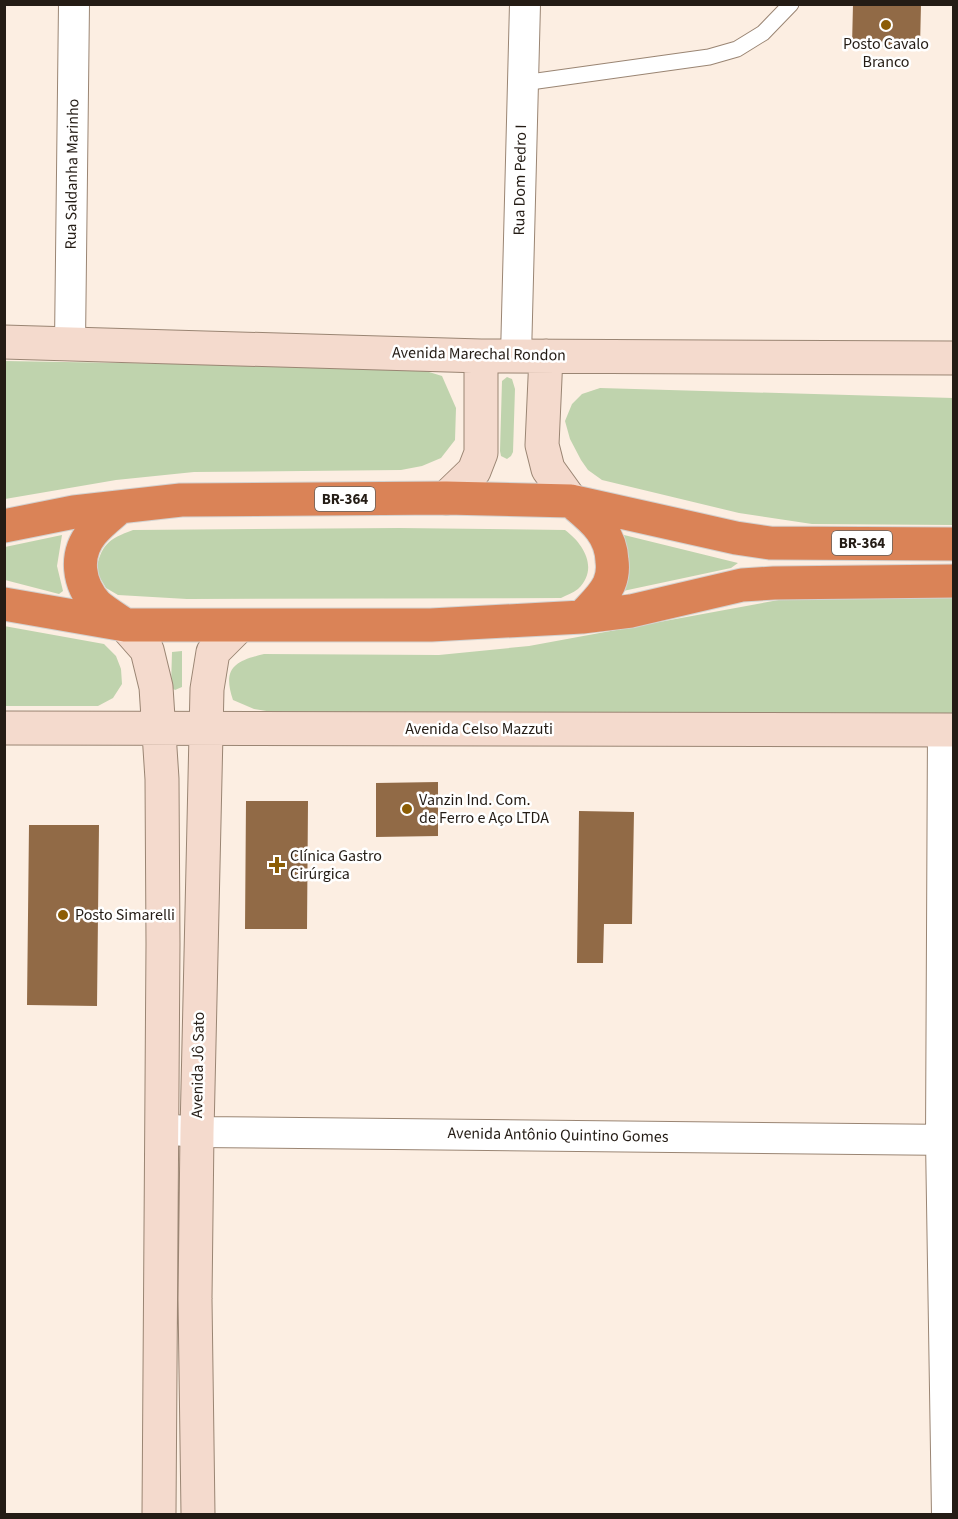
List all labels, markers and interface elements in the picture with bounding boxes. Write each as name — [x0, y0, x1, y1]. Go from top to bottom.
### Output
marker: Posto Cavalo Branco — [879, 18, 893, 32]
place label: Posto Cavalo Branco — [843, 33, 929, 73]
street label: Rua Saldanha Marinho — [60, 98, 84, 250]
street label: Rua Dom Pedro I — [508, 124, 532, 236]
street label: Avenida Marechal Rondon — [392, 341, 566, 367]
road number: BR-364 — [315, 487, 375, 511]
road number: BR-364 — [832, 531, 892, 555]
street label: Avenida Celso Mazzuti — [405, 718, 553, 740]
place label: Vanzin Ind. Com. de Ferro e Aço LTDA — [419, 789, 549, 829]
marker: Vanzin Ind. Com. de Ferro e Aço LTDA — [400, 802, 414, 816]
place label: Clínica Gastro Cirúrgica — [290, 845, 382, 885]
marker: Clínica Gastro Cirúrgica — [268, 856, 286, 874]
place label: Posto Simarelli — [75, 904, 175, 926]
marker: Posto Simarelli — [56, 908, 70, 922]
street label: Avenida Jô Sato — [186, 1012, 210, 1118]
street label: Avenida Antônio Quintino Gomes — [447, 1122, 669, 1148]

